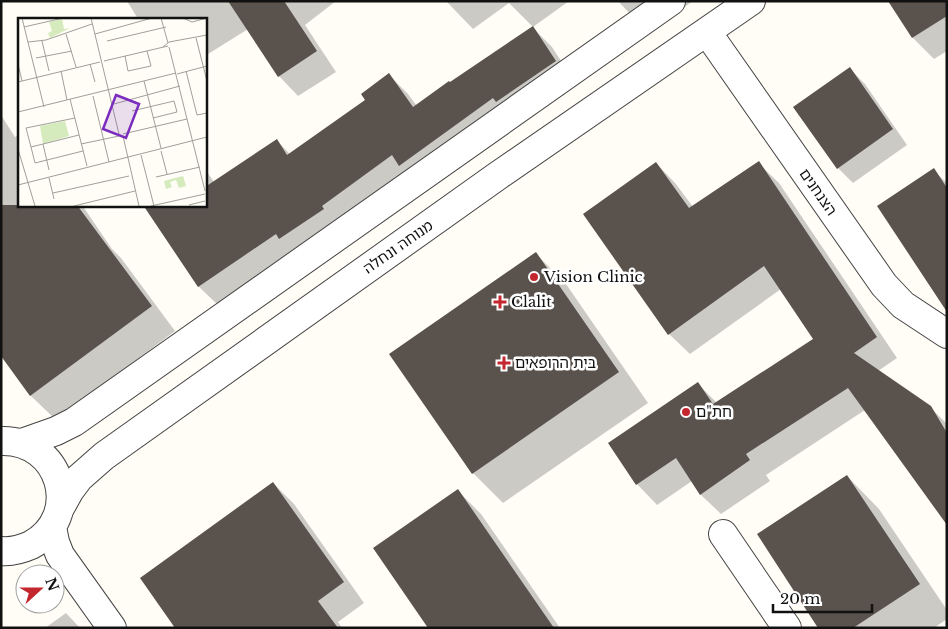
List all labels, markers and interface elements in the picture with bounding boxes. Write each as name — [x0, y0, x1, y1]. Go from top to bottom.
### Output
inset map — [18, 18, 206, 206]
street label: הצנחנים — [795, 165, 841, 219]
street label: מנוחה ונחלה — [359, 215, 436, 278]
place label: Vision Clinic — [543, 267, 643, 286]
marker: Vision Clinic — [528, 271, 540, 283]
place label: Clalit — [511, 292, 552, 311]
marker: Clalit — [493, 295, 507, 309]
place label: בית הרופאים — [515, 353, 597, 372]
marker: בית הרופאים — [497, 356, 511, 370]
place label: חת"ם — [696, 402, 732, 421]
marker: חת"ם — [680, 406, 692, 418]
north arrow — [15, 564, 65, 614]
text: N — [41, 575, 63, 594]
scale bar — [773, 582, 872, 614]
text: 20 m — [780, 589, 820, 608]

